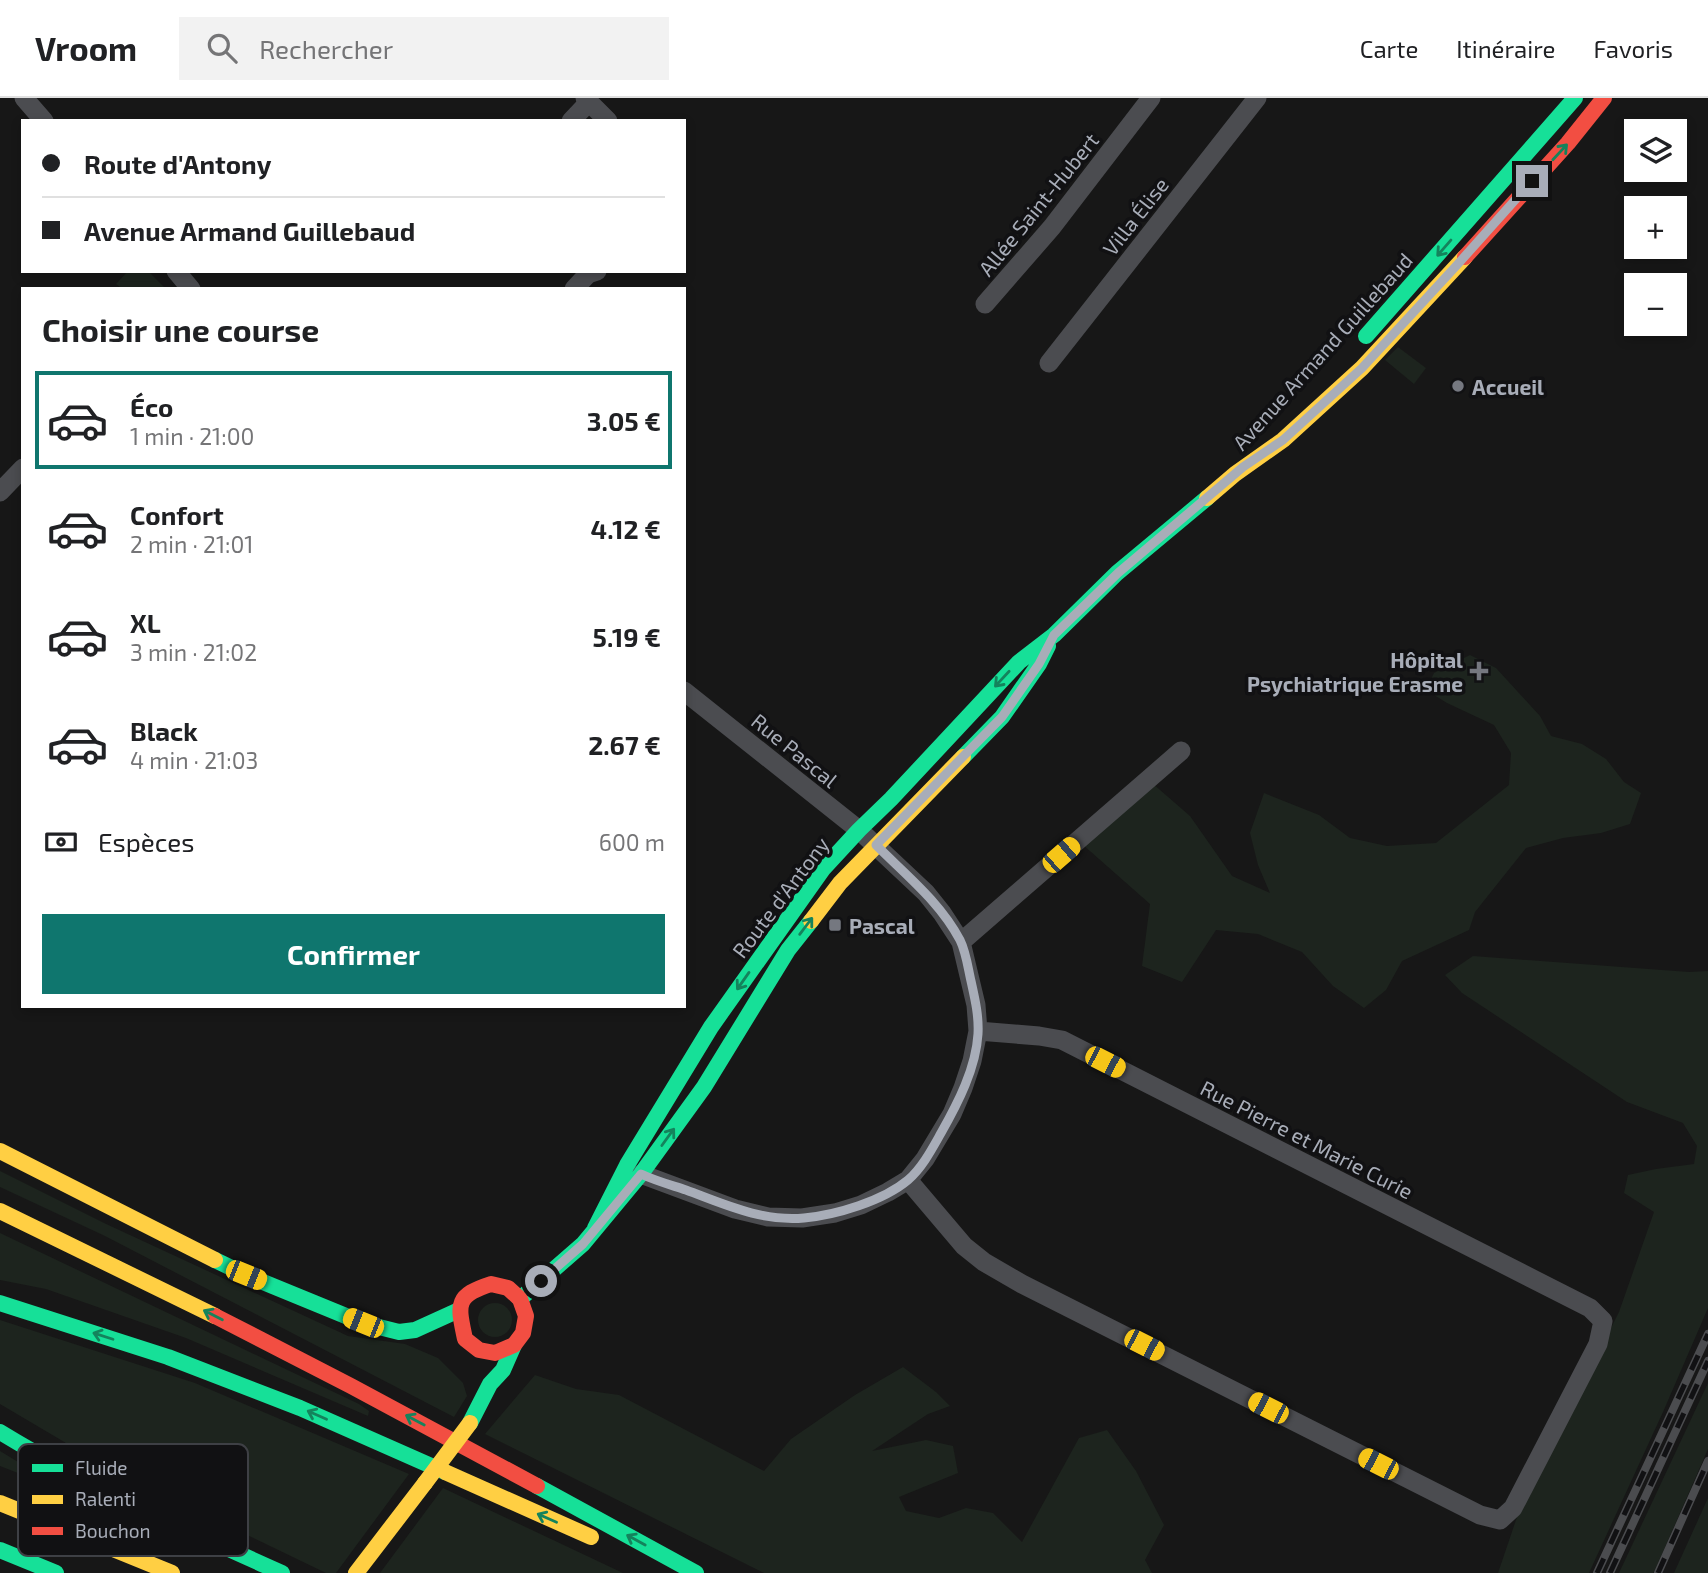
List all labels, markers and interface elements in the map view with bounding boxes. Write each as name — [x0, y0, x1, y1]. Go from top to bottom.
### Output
search box — [179, 17, 669, 80]
text: Vroom — [35, 28, 137, 68]
icon: search — [203, 29, 241, 67]
text: Rechercher — [259, 33, 393, 64]
text: Carte — [1360, 34, 1418, 63]
text: Itinéraire — [1456, 34, 1555, 63]
text: Favoris — [1593, 34, 1673, 63]
map controls — [1624, 119, 1687, 336]
button: layers — [1624, 119, 1687, 182]
street label: Allée Saint-Hubert — [973, 128, 1103, 280]
one-way arrow — [1551, 144, 1568, 161]
text: Route d'Antony — [84, 148, 271, 179]
route end — [1516, 165, 1548, 197]
street label: Villa Élise — [1097, 172, 1173, 260]
button: + — [1624, 196, 1687, 259]
text: Avenue Armand Guillebaud — [84, 215, 415, 246]
one-way arrow — [1436, 239, 1452, 257]
street label: Avenue Armand Guillebaud — [1227, 247, 1417, 455]
button: − — [1624, 273, 1687, 336]
text: Choisir une course — [42, 310, 319, 348]
place label: Accueil — [1472, 374, 1544, 399]
marker: Accueil — [1450, 378, 1466, 394]
icon: car — [46, 389, 109, 452]
text: Éco — [130, 391, 173, 422]
text: 3.05 € — [587, 405, 661, 436]
text: 1 min · 21:00 — [130, 422, 254, 450]
icon: car — [46, 497, 109, 560]
text: Confort — [130, 499, 224, 530]
text: 4.12 € — [591, 513, 661, 544]
text: 2 min · 21:01 — [130, 530, 254, 558]
icon: car — [46, 605, 109, 668]
text: XL — [130, 607, 161, 638]
text: 5.19 € — [593, 621, 661, 652]
text: 3 min · 21:02 — [130, 638, 257, 666]
place label: Hôpital Psychiatrique Erasme — [1247, 647, 1463, 697]
marker: Hôpital Psychiatrique Erasme — [1469, 661, 1489, 681]
one-way arrow — [994, 671, 1011, 688]
street label: Rue Pascal — [747, 708, 844, 793]
icon: car — [46, 713, 109, 776]
text: Black — [130, 715, 198, 746]
text: 2.67 € — [588, 729, 661, 760]
text: 4 min · 21:03 — [130, 746, 258, 774]
icon: cash — [42, 823, 80, 861]
text: Espèces — [98, 826, 195, 857]
text: 600 m — [599, 828, 665, 856]
street label: Route d'Antony — [726, 832, 834, 962]
car — [1039, 833, 1084, 877]
place label: Pascal — [849, 913, 915, 938]
button: Confirmer — [42, 914, 665, 994]
one-way arrow — [799, 917, 814, 936]
marker: Pascal — [827, 917, 843, 933]
one-way arrow — [736, 971, 750, 990]
car — [1082, 1043, 1129, 1081]
street label: Rue Pierre et Marie Curie — [1197, 1075, 1417, 1203]
one-way arrow — [661, 1128, 676, 1147]
car — [223, 1257, 270, 1293]
route start — [525, 1265, 557, 1297]
car — [340, 1305, 387, 1341]
one-way arrow — [203, 1307, 224, 1321]
car — [1121, 1326, 1168, 1364]
one-way arrow — [93, 1329, 115, 1341]
car — [1245, 1389, 1292, 1427]
one-way arrow — [306, 1408, 328, 1421]
one-way arrow — [405, 1413, 426, 1426]
legend — [18, 1444, 248, 1556]
car — [1355, 1445, 1402, 1483]
text: Fluide — [75, 1456, 128, 1479]
text: Ralenti — [75, 1487, 136, 1510]
one-way arrow — [536, 1511, 558, 1524]
text: Bouchon — [75, 1519, 151, 1542]
one-way arrow — [627, 1533, 647, 1547]

